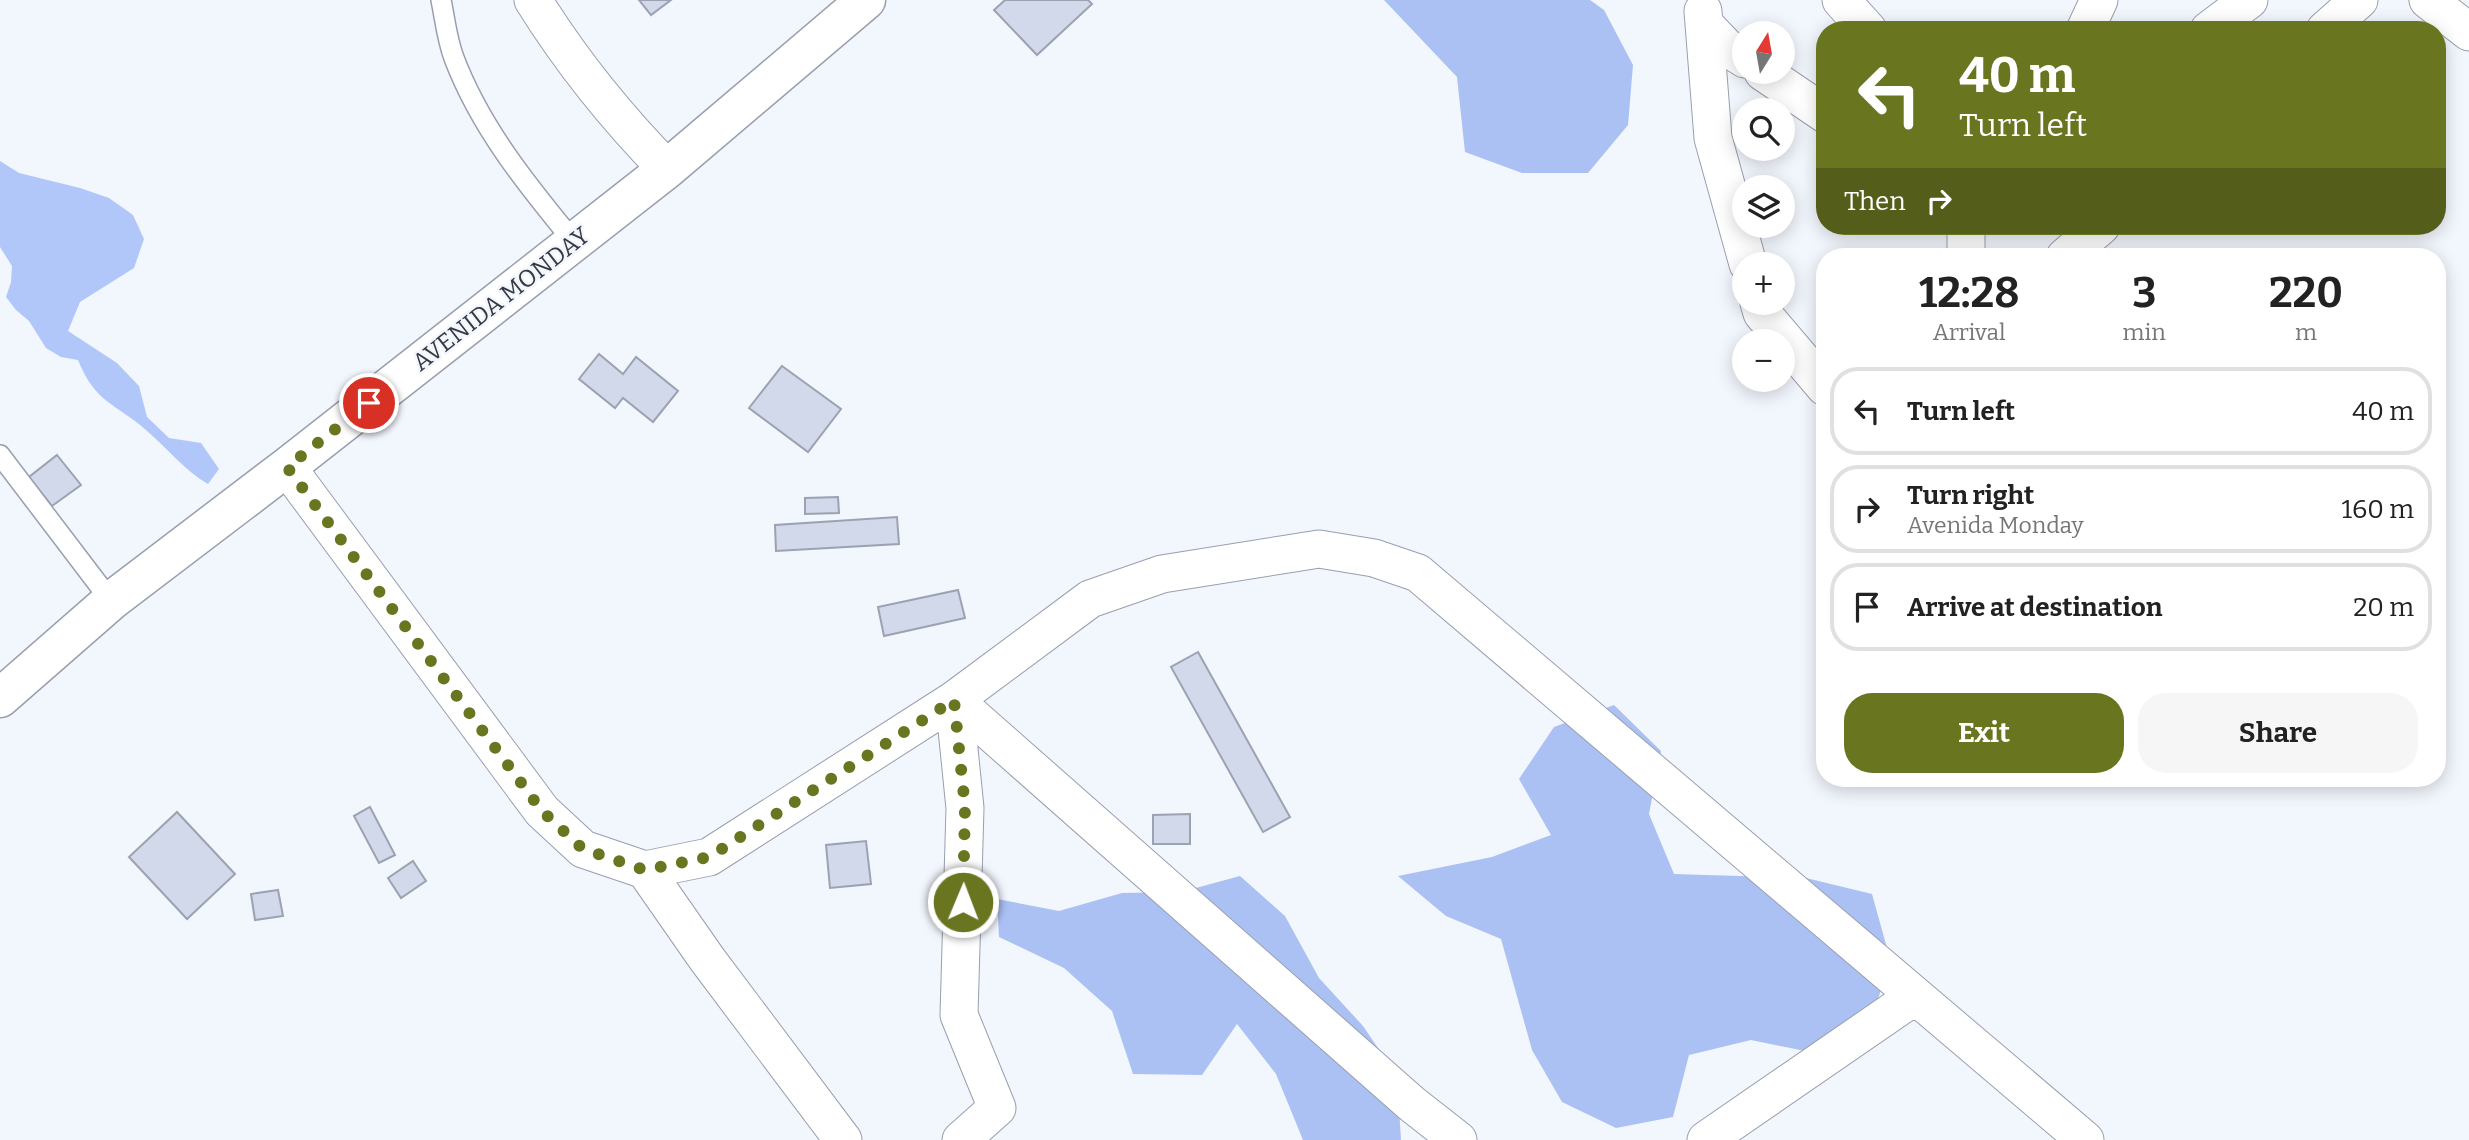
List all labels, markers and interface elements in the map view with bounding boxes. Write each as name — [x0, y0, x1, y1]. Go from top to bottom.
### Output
north arrow — [1732, 21, 1796, 84]
map controls — [1732, 21, 1795, 392]
text: 40 m — [1959, 46, 2076, 105]
icon: left — [1844, 49, 1935, 140]
button: search — [1732, 98, 1795, 161]
text: Turn left — [1959, 106, 2087, 144]
button: layers — [1732, 175, 1795, 238]
icon: right — [1920, 182, 1958, 220]
text: Then — [1844, 186, 1906, 217]
street label: AVENIDA MONDAY — [407, 221, 596, 377]
button: + — [1732, 252, 1795, 315]
text: 12:28 — [1919, 268, 2020, 318]
text: 3 — [2132, 268, 2156, 318]
text: 220 — [2269, 268, 2343, 318]
text: Arrival — [1933, 318, 2006, 346]
text: min — [2123, 318, 2166, 346]
text: m — [2295, 318, 2317, 346]
button: − — [1732, 329, 1795, 392]
pin — [339, 373, 399, 433]
icon: arrive — [350, 384, 388, 422]
icon: left — [1848, 392, 1886, 430]
text: Turn left — [1907, 396, 2015, 427]
text: 40 m — [2352, 396, 2414, 427]
text: Turn right — [1907, 480, 2034, 511]
icon: right — [1848, 490, 1886, 528]
text: 160 m — [2342, 494, 2414, 525]
text: Avenida Monday — [1907, 511, 2084, 539]
icon: arrive — [1848, 588, 1886, 626]
text: Arrive at destination — [1907, 592, 2162, 623]
text: 20 m — [2353, 592, 2414, 623]
button: Exit — [1844, 693, 2124, 773]
button: Share — [2138, 693, 2418, 773]
position arrow — [926, 865, 1000, 939]

